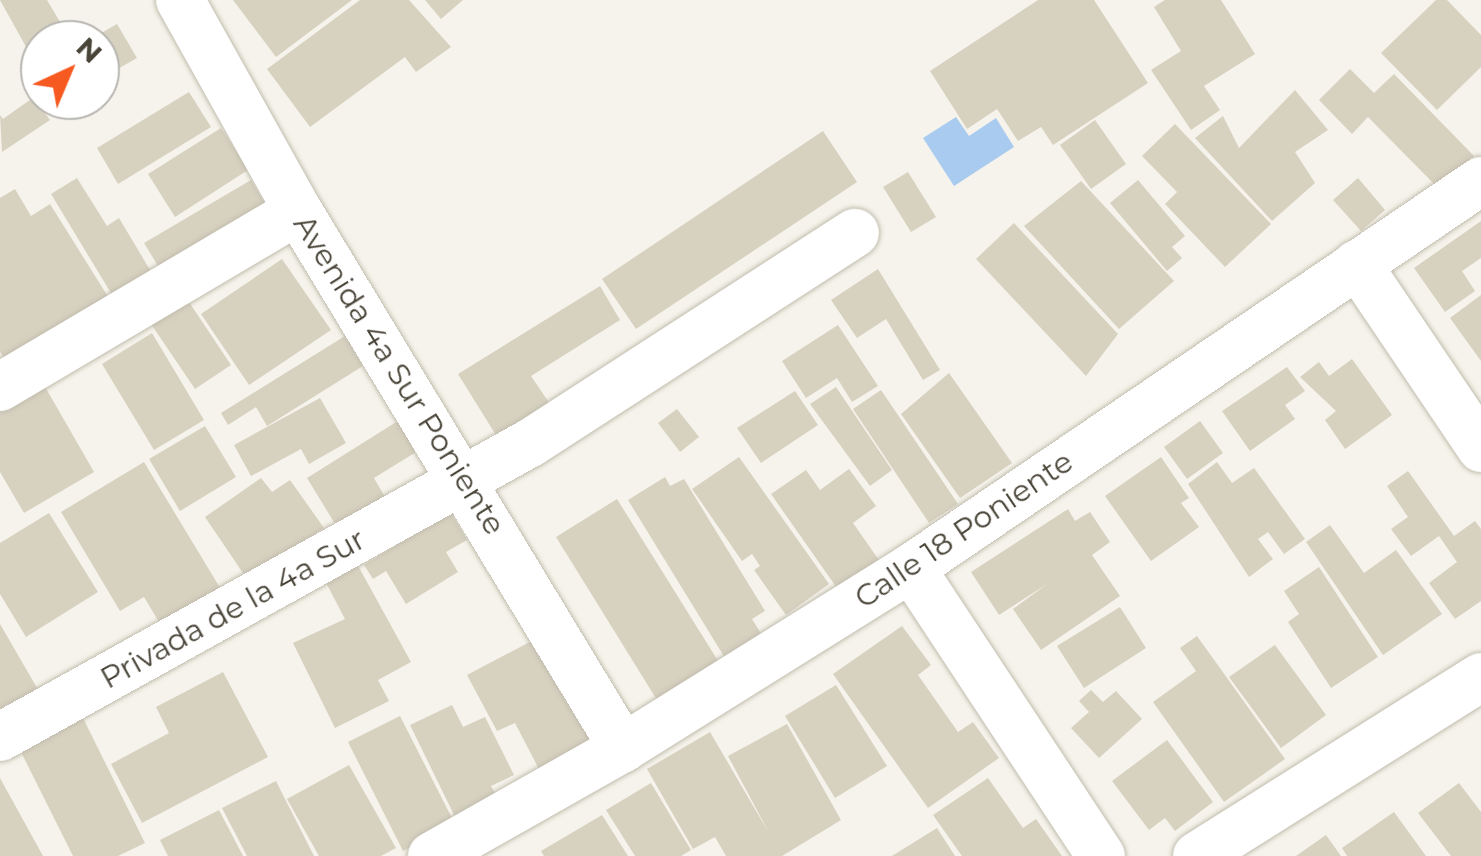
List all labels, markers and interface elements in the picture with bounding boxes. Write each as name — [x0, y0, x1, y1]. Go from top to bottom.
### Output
north arrow — [20, 20, 120, 120]
text: N — [70, 30, 109, 70]
street label: Avenida 4a Sur Poniente — [286, 209, 512, 541]
street label: Calle 18 Poniente — [848, 444, 1080, 616]
street label: Privada de la 4a Sur — [94, 521, 372, 697]

